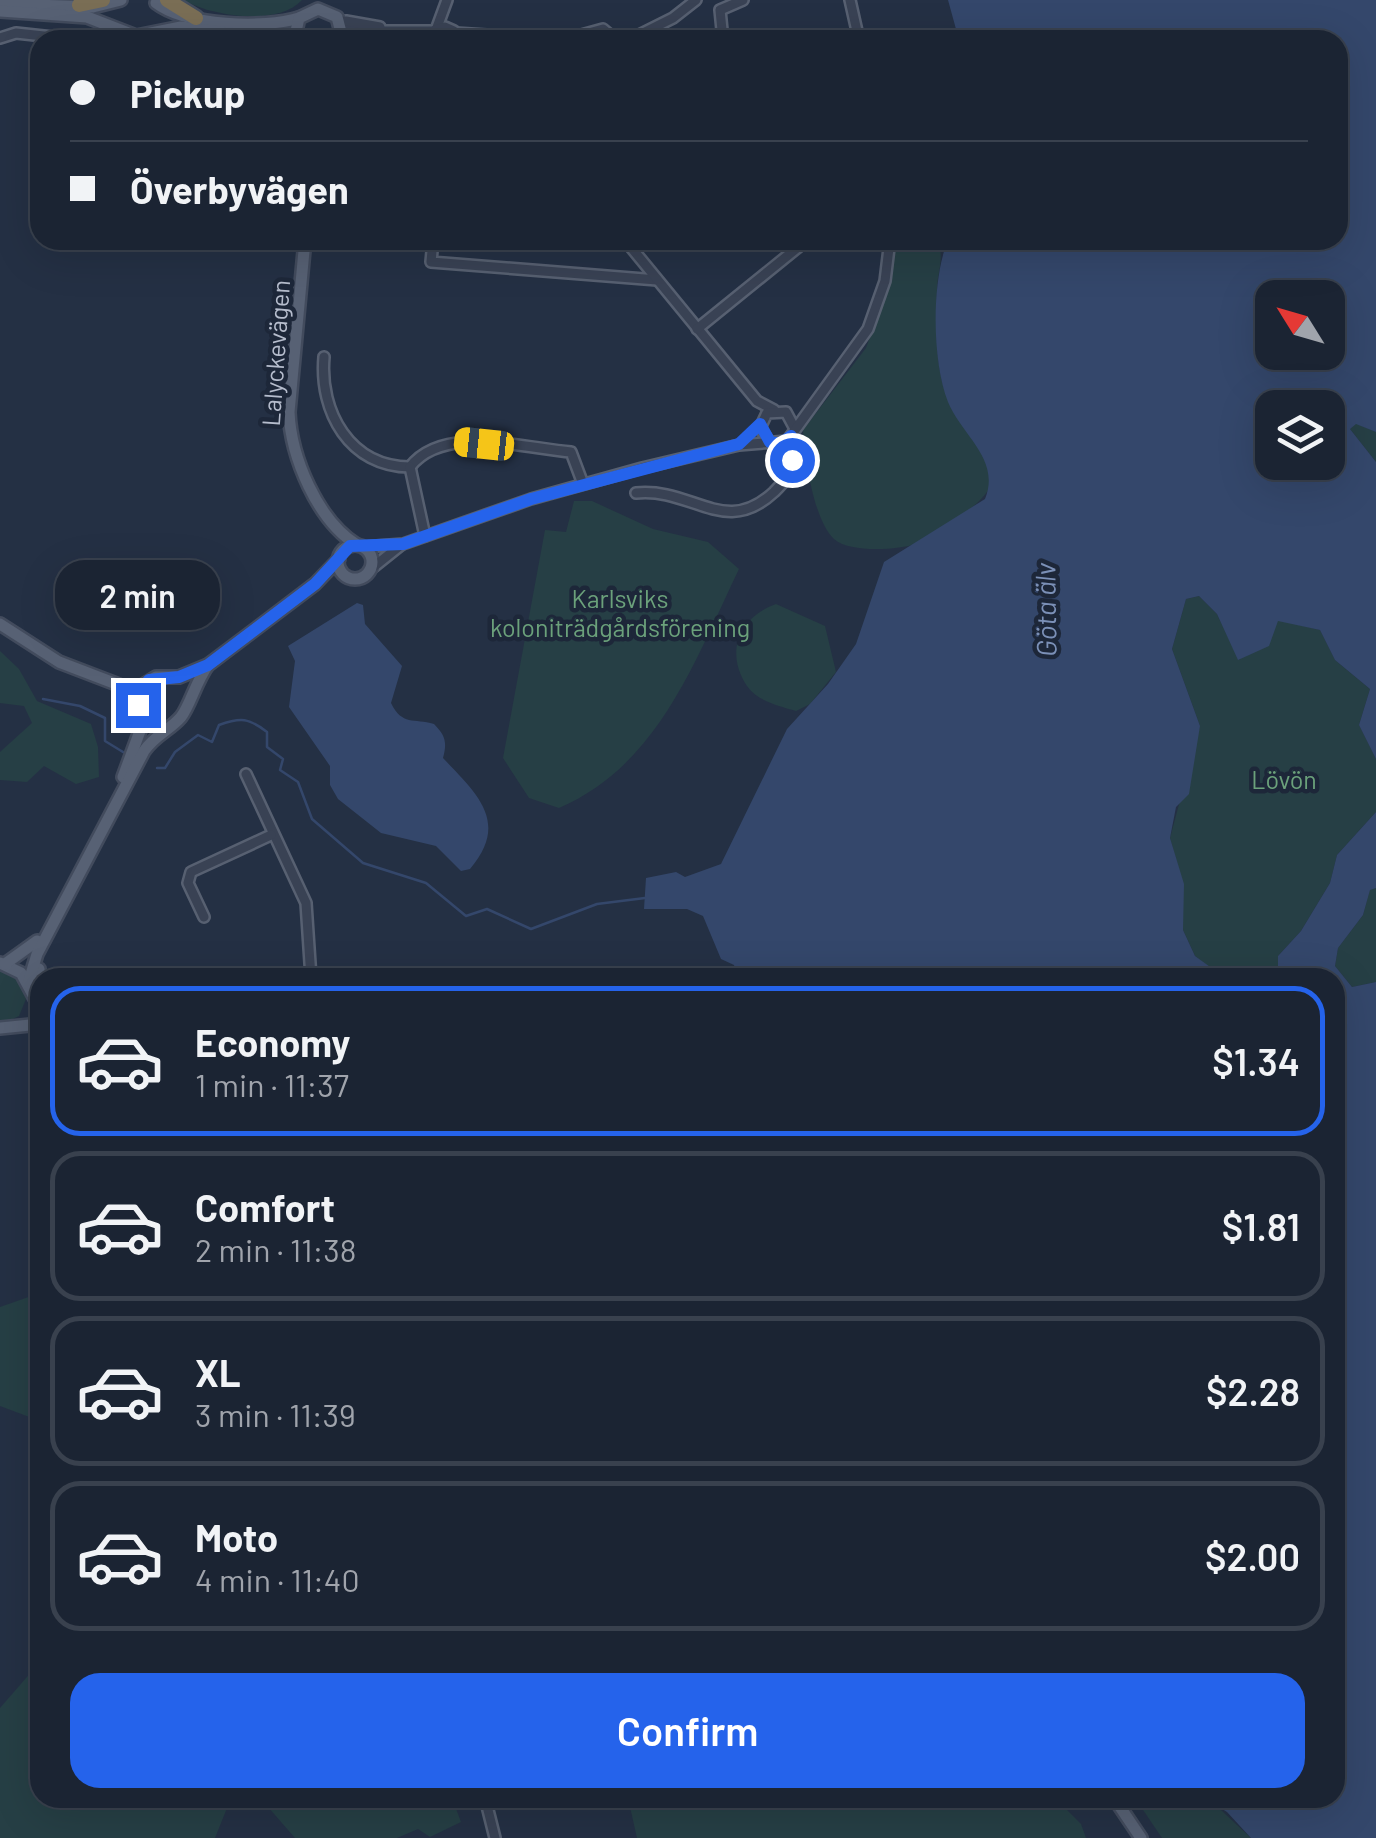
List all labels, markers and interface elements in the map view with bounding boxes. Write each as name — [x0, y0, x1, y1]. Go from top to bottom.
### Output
text: Pickup — [130, 70, 245, 116]
text: Överbyvägen — [130, 166, 349, 212]
street label: Lalyckevägen — [255, 279, 295, 427]
north arrow — [1255, 280, 1345, 370]
map controls — [1255, 280, 1345, 480]
button: layers — [1255, 390, 1345, 480]
car — [453, 426, 515, 462]
route start — [770, 438, 815, 483]
callout: 2 min — [56, 560, 220, 630]
water label: Göta älv — [1027, 562, 1063, 657]
text: 2 min — [99, 576, 176, 614]
park label: Karlsviks koloniträdgårdsförening — [490, 583, 750, 642]
route end — [116, 683, 161, 728]
park label: Lövön — [1251, 764, 1317, 794]
icon: car — [75, 1016, 165, 1106]
text: Economy — [195, 1019, 350, 1065]
text: $1.34 — [1212, 1038, 1300, 1084]
text: 1 min · 11:37 — [195, 1065, 349, 1103]
icon: car — [75, 1181, 165, 1271]
text: Comfort — [195, 1184, 335, 1230]
text: $1.81 — [1222, 1203, 1300, 1249]
text: 2 min · 11:38 — [195, 1230, 356, 1268]
icon: car — [75, 1346, 165, 1436]
text: XL — [195, 1349, 241, 1395]
text: $2.28 — [1206, 1368, 1300, 1414]
text: 3 min · 11:39 — [195, 1395, 356, 1433]
icon: car — [75, 1511, 165, 1601]
text: Moto — [195, 1514, 278, 1560]
text: $2.00 — [1205, 1533, 1300, 1579]
text: 4 min · 11:40 — [195, 1560, 359, 1598]
button: Confirm — [70, 1673, 1305, 1788]

